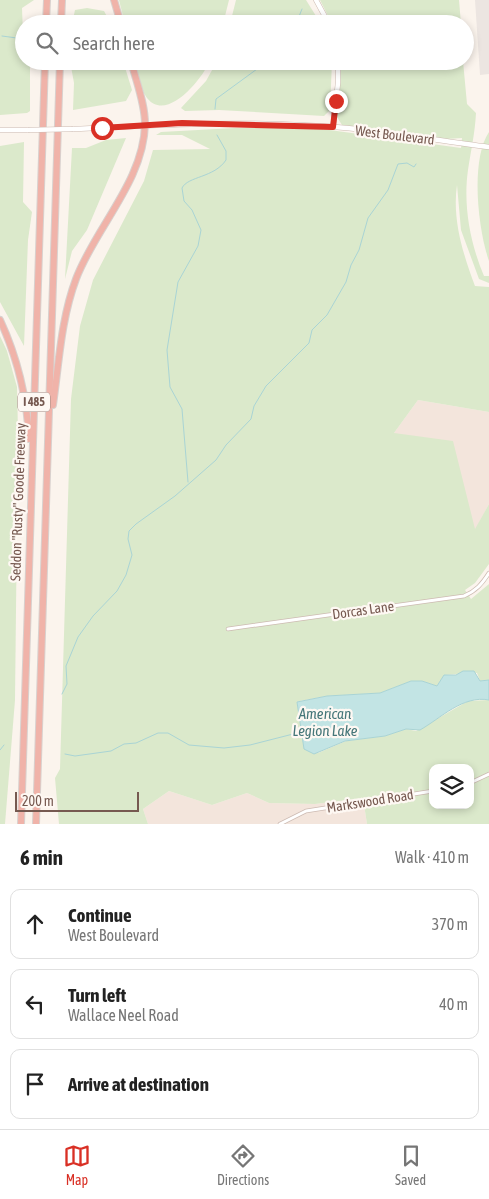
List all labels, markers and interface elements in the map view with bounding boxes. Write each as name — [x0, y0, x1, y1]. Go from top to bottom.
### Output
search box — [15, 15, 474, 70]
icon: search — [33, 29, 61, 57]
text: Search here — [73, 32, 155, 54]
route end — [325, 90, 348, 113]
route start — [91, 117, 114, 140]
street label: West Boulevard — [354, 122, 436, 148]
road number: I 485 — [18, 392, 50, 412]
street label: Seddon "Rusty" Goode Freeway — [7, 422, 29, 581]
street label: Dorcas Lane — [331, 598, 395, 622]
water label: American Legion Lake — [292, 705, 358, 739]
map controls — [429, 764, 474, 809]
button: layers — [429, 764, 474, 809]
street label: Markswood Road — [325, 786, 415, 816]
scale bar — [15, 789, 139, 812]
text: 200 m — [22, 793, 54, 809]
text: 6 min — [20, 845, 63, 869]
text: Walk · 410 m — [395, 848, 469, 866]
text: Continue — [68, 904, 132, 926]
icon: ahead — [21, 910, 49, 938]
text: 370 m — [432, 915, 468, 933]
text: West Boulevard — [68, 926, 159, 944]
text: Turn left — [68, 984, 126, 1006]
icon: left — [21, 990, 49, 1018]
text: 40 m — [439, 995, 468, 1013]
text: Wallace Neel Road — [68, 1006, 179, 1024]
icon: arrive — [21, 1070, 49, 1098]
text: Arrive at destination — [68, 1073, 209, 1095]
tab: Map — [63, 1142, 91, 1188]
tab: Directions — [217, 1142, 269, 1188]
tab: Saved — [395, 1142, 426, 1188]

